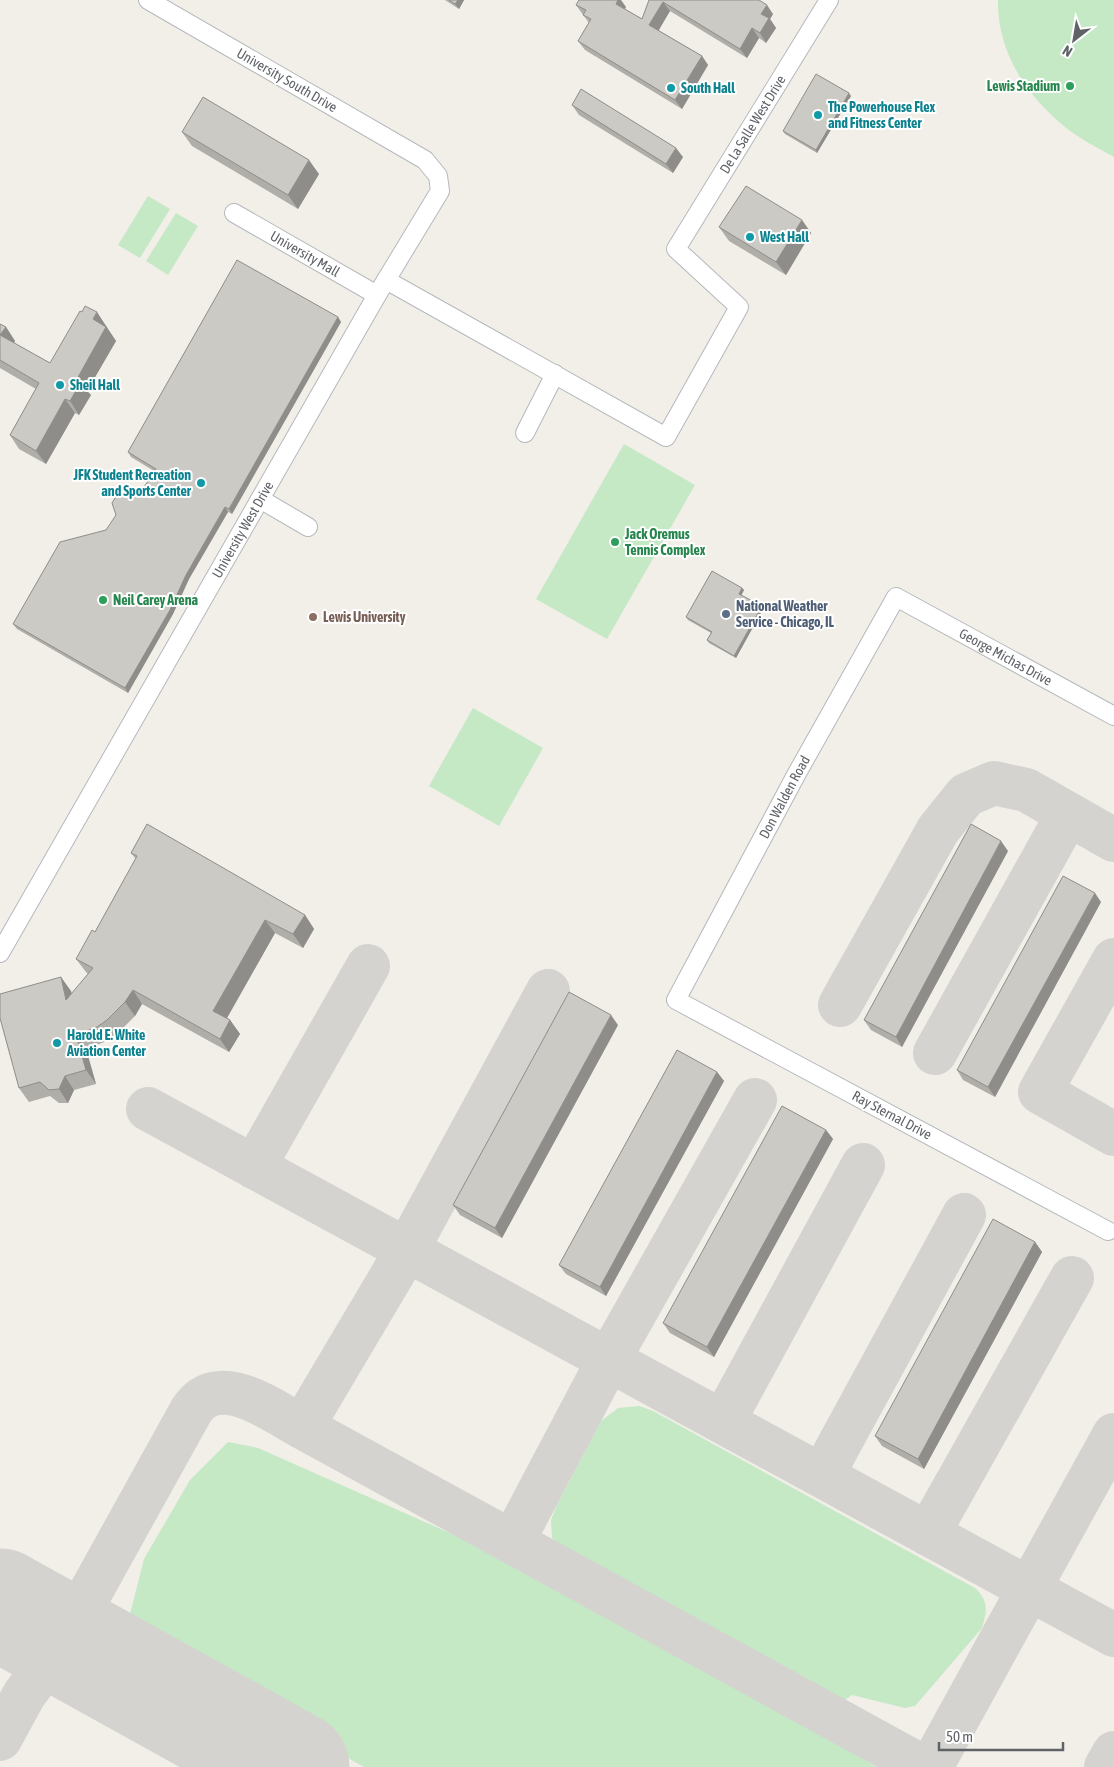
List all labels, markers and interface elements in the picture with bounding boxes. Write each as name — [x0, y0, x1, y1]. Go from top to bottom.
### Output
north arrow — [1049, 15, 1099, 65]
text: N — [1060, 42, 1075, 60]
street label: University South Drive — [234, 45, 340, 115]
street label: De La Salle West Drive — [716, 72, 789, 176]
place label: Lewis Stadium — [987, 78, 1060, 94]
place label: South Hall — [681, 80, 735, 96]
marker: Lewis Stadium — [1064, 80, 1076, 92]
marker: South Hall — [665, 82, 677, 94]
place label: The Powerhouse Flex and Fitness Center — [828, 99, 936, 131]
marker: The Powerhouse Flex and Fitness Center — [812, 109, 824, 121]
street label: University Mall — [267, 228, 343, 280]
place label: West Hall — [759, 229, 809, 245]
marker: West Hall — [744, 231, 756, 243]
place label: Sheil Hall — [70, 377, 120, 393]
marker: Sheil Hall — [54, 379, 66, 391]
place label: JFK Student Recreation and Sports Center — [73, 467, 192, 499]
marker: JFK Student Recreation and Sports Center — [195, 477, 207, 489]
street label: University West Drive — [209, 478, 277, 581]
place label: Jack Oremus Tennis Complex — [624, 526, 706, 558]
marker: Jack Oremus Tennis Complex — [609, 536, 621, 548]
place label: Neil Carey Arena — [113, 592, 198, 608]
marker: Neil Carey Arena — [97, 594, 109, 606]
place label: National Weather Service - Chicago, IL — [736, 598, 835, 630]
marker: National Weather Service - Chicago, IL — [720, 608, 732, 620]
place label: Lewis University — [323, 609, 406, 625]
marker: Lewis University — [307, 611, 319, 623]
street label: George Michas Drive — [957, 625, 1055, 689]
street label: Don Walden Road — [756, 753, 813, 841]
place label: Harold E. White Aviation Center — [66, 1027, 147, 1059]
marker: Harold E. White Aviation Center — [51, 1037, 63, 1049]
street label: Ray Sternal Drive — [850, 1087, 934, 1143]
scale bar — [939, 1720, 1063, 1752]
text: 50 m — [946, 1728, 973, 1745]

